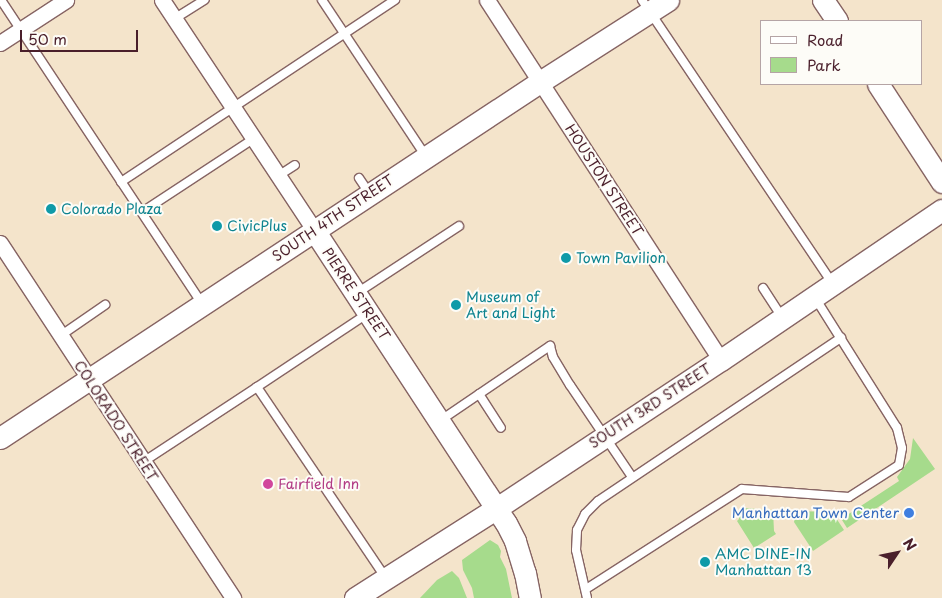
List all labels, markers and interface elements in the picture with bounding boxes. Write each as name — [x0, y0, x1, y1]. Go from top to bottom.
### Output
scale bar — [22, 20, 140, 52]
legend — [760, 20, 922, 85]
text: 50 m — [28, 27, 67, 50]
text: Road — [807, 28, 843, 51]
text: Park — [807, 53, 841, 76]
street label: HOUSTON STREET — [561, 120, 647, 240]
street label: SOUTH 4TH STREET — [269, 171, 397, 265]
place label: Colorado Plaza — [61, 201, 162, 217]
marker: Colorado Plaza — [45, 203, 57, 215]
place label: CivicPlus — [227, 218, 287, 234]
marker: CivicPlus — [211, 220, 223, 232]
street label: PIERRE STREET — [318, 244, 394, 344]
place label: Town Pavilion — [576, 250, 665, 266]
marker: Town Pavilion — [560, 252, 572, 264]
place label: Museum of Art and Light — [466, 289, 558, 322]
marker: Museum of Art and Light — [450, 299, 462, 311]
street label: COLORADO STREET — [70, 357, 162, 485]
street label: SOUTH 3RD STREET — [585, 360, 715, 452]
place label: Fairfield Inn — [278, 476, 359, 492]
marker: Fairfield Inn — [262, 478, 274, 490]
place label: Manhattan Town Center — [734, 505, 899, 521]
marker: Manhattan Town Center — [903, 507, 915, 519]
north arrow — [872, 528, 922, 578]
text: N — [898, 534, 922, 555]
place label: AMC DINE-IN Manhattan 13 — [715, 546, 811, 578]
marker: AMC DINE-IN Manhattan 13 — [699, 556, 711, 568]

